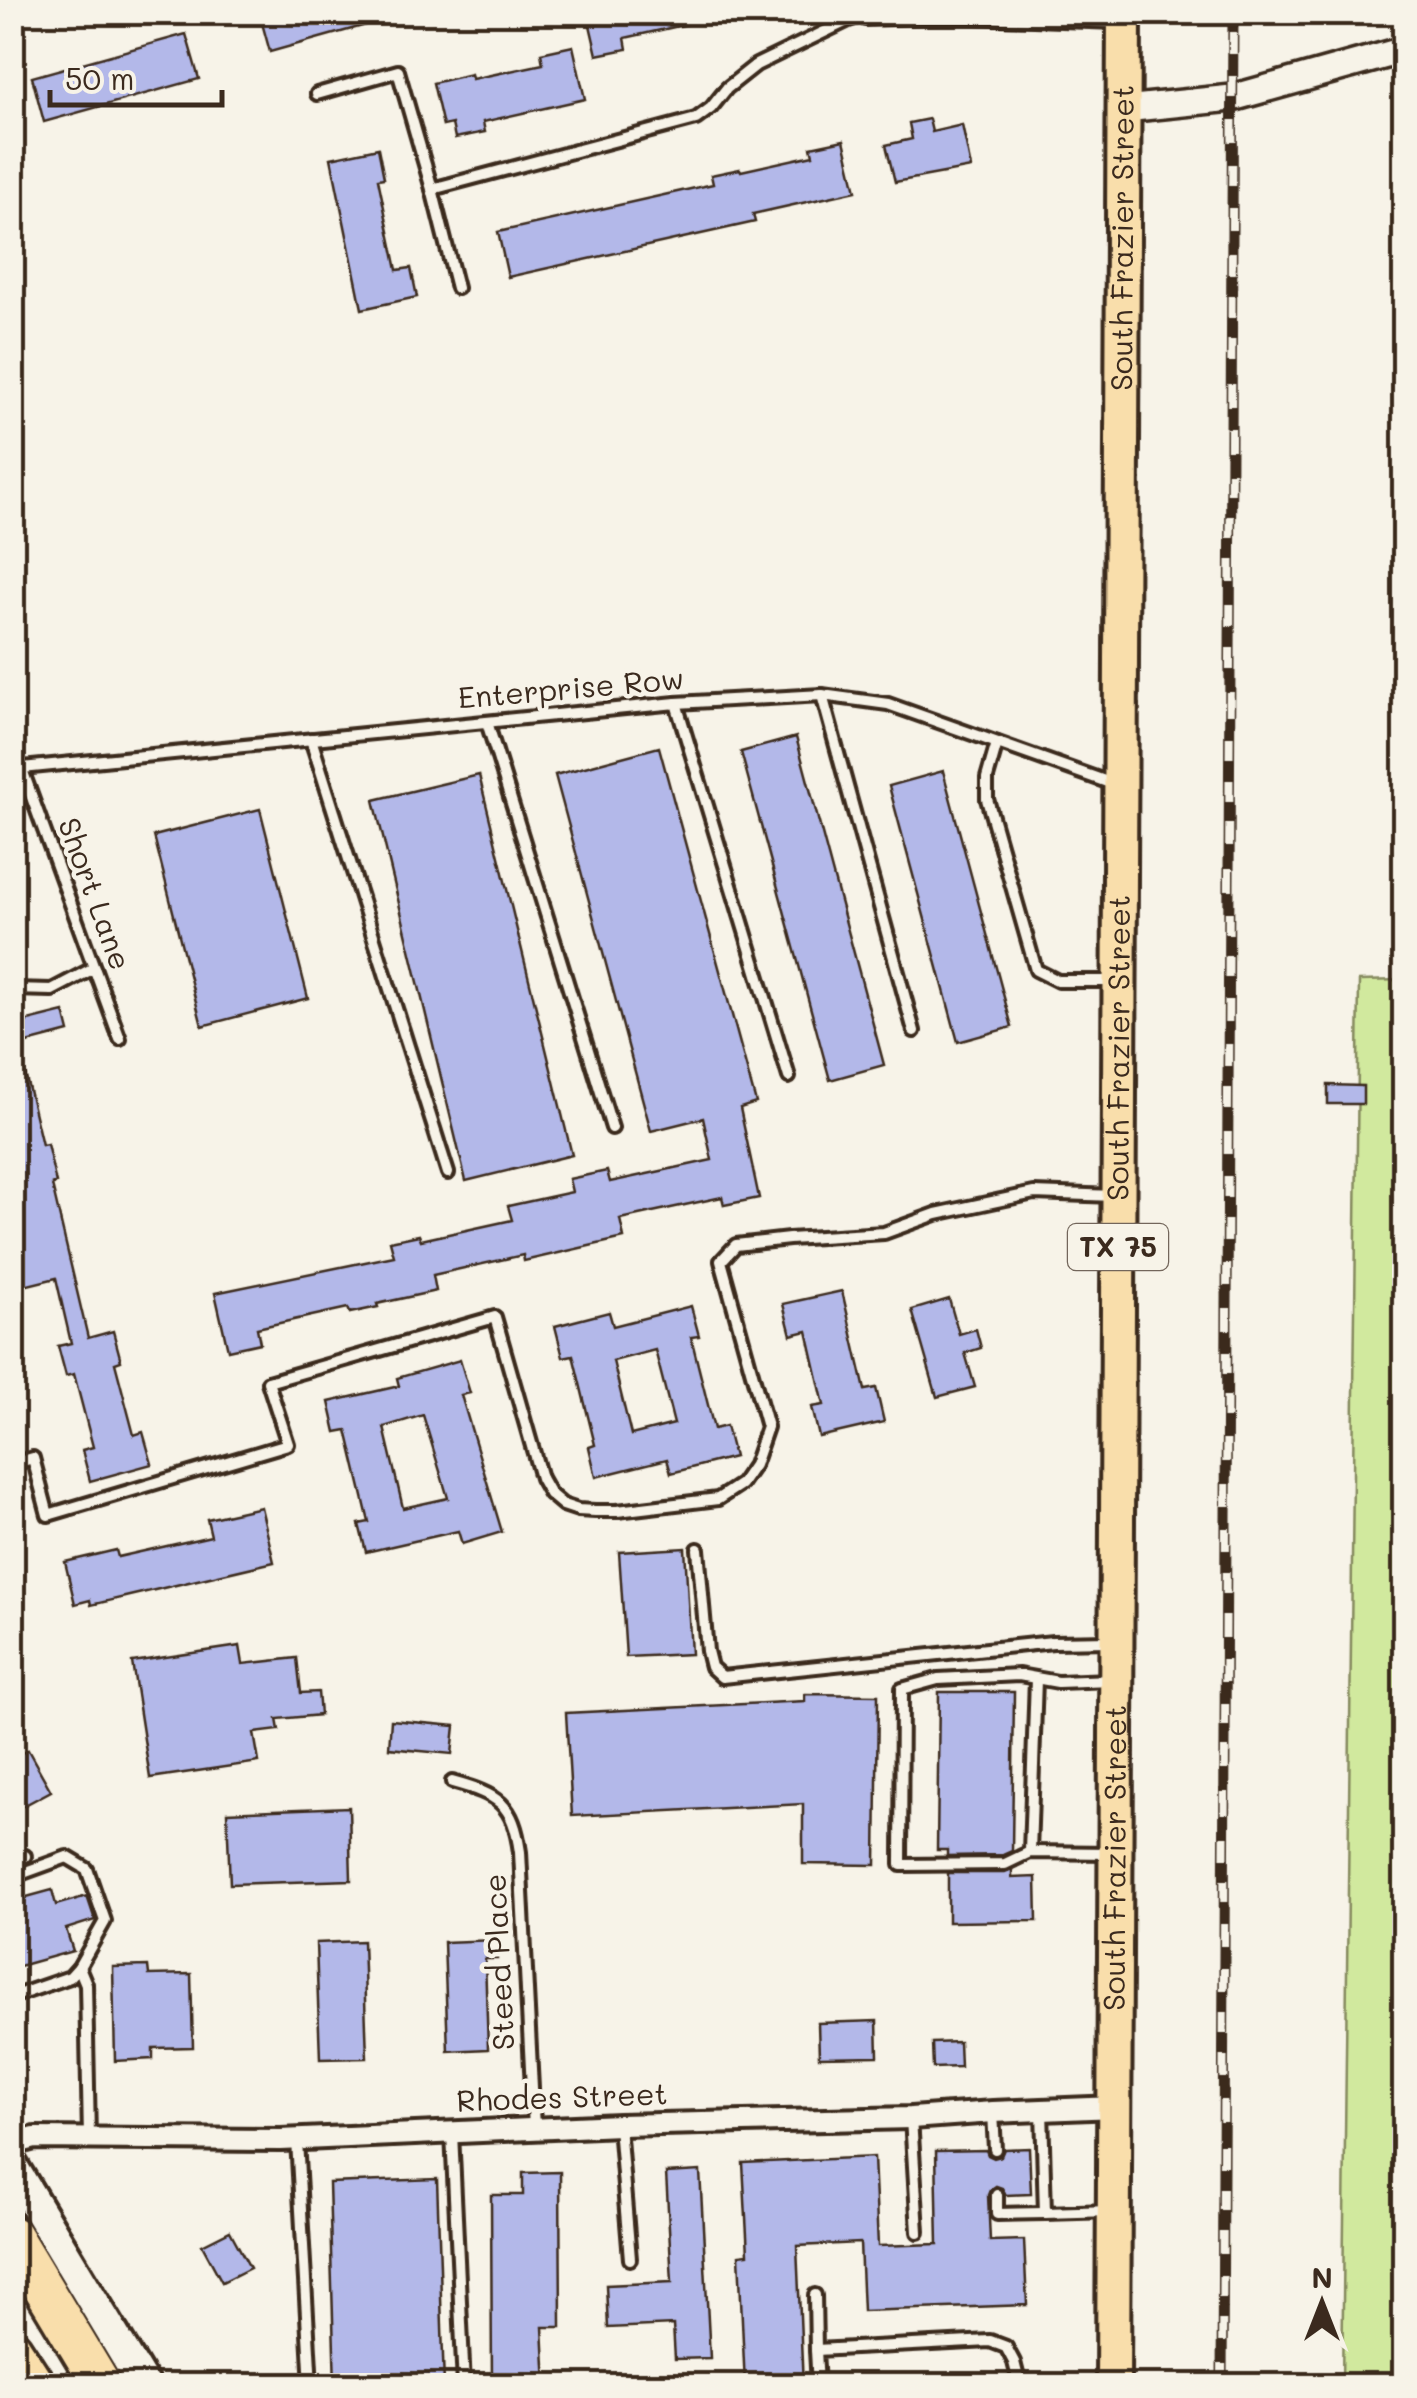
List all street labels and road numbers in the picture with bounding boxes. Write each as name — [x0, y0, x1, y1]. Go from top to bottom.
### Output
street label: South Frazier Street — [1100, 85, 1142, 391]
street label: Enterprise Row — [456, 657, 685, 717]
street label: Short Lane — [50, 812, 142, 975]
street label: South Frazier Street — [1096, 895, 1138, 1201]
road number: TX 75 — [1068, 1224, 1168, 1270]
street label: South Frazier Street — [1093, 1705, 1134, 2011]
street label: Steed Place — [473, 1873, 523, 2051]
street label: Rhodes Street — [456, 2072, 668, 2120]

